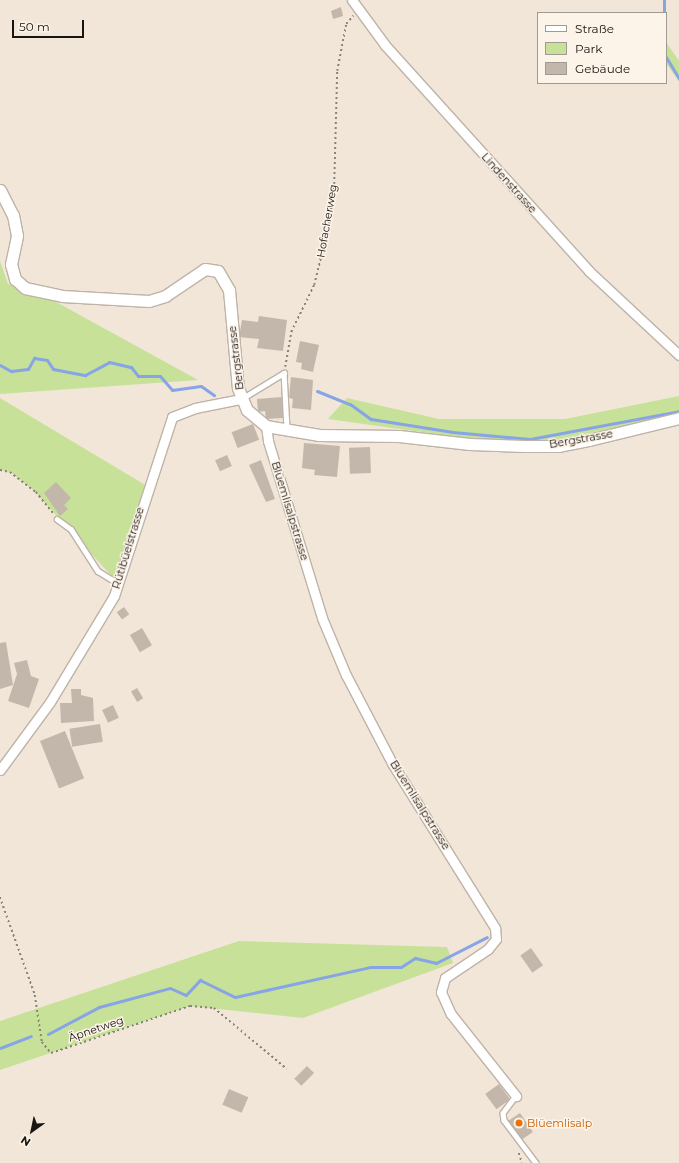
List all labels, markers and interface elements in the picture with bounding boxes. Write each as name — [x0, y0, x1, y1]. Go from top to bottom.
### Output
scale bar — [14, 12, 86, 38]
legend — [537, 12, 667, 84]
text: 50 m — [19, 19, 50, 34]
text: Straße — [575, 21, 614, 36]
text: Park — [575, 41, 602, 56]
text: Gebäude — [575, 61, 630, 76]
street label: Lindenstrasse — [479, 150, 539, 216]
street label: Hofacherweg — [314, 183, 340, 259]
street label: Bergstrasse — [226, 325, 246, 391]
street label: Bergstrasse — [548, 427, 614, 451]
street label: Blüemlisalpstrasse — [269, 460, 311, 562]
street label: Rütibüelstrasse — [109, 505, 147, 591]
street label: Blüemlisalpstrasse — [387, 758, 453, 852]
street label: Äpnetweg — [67, 1013, 125, 1045]
north arrow — [12, 1111, 52, 1151]
place label: Blüemlisalp — [527, 1116, 592, 1130]
marker: Blüemlisalp — [514, 1118, 524, 1128]
text: N — [18, 1133, 33, 1149]

